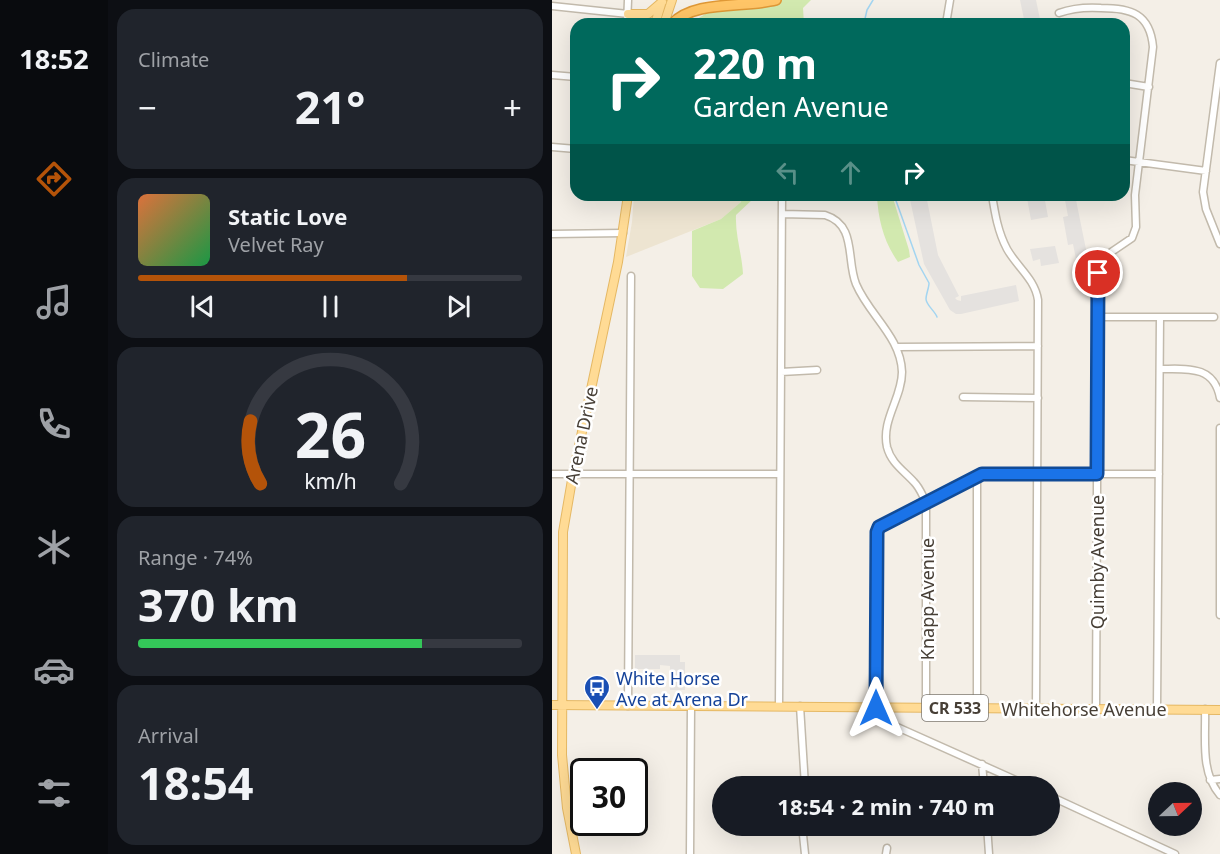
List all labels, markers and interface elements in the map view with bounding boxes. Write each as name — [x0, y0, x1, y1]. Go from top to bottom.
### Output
text: 220 m — [693, 34, 817, 91]
text: 18:52 — [19, 40, 89, 77]
icon: right — [594, 42, 672, 120]
text: Climate — [138, 46, 209, 73]
text: 21° — [295, 76, 365, 137]
text: − — [138, 85, 157, 130]
text: + — [503, 85, 522, 130]
text: Garden Avenue — [693, 88, 889, 125]
icon: left — [771, 156, 804, 189]
icon: ahead — [834, 156, 867, 189]
icon: right — [897, 156, 930, 189]
icon: directions — [33, 158, 75, 200]
text: Static Love — [228, 201, 347, 231]
text: Velvet Ray — [228, 231, 324, 258]
pin — [1072, 247, 1123, 298]
icon: arrive — [1081, 256, 1114, 289]
icon: music — [33, 281, 75, 323]
icon: previous — [186, 290, 219, 323]
icon: pause — [314, 290, 347, 323]
icon: next — [442, 290, 475, 323]
street label: Arena Drive — [559, 384, 603, 486]
text: 26 — [294, 391, 366, 476]
icon: phone — [33, 403, 75, 445]
text: km/h — [304, 466, 356, 495]
street label: Quimby Avenue — [1085, 495, 1109, 629]
icon: climate — [33, 526, 75, 568]
street label: Knapp Avenue — [915, 538, 939, 660]
text: Range · 74% — [138, 544, 253, 571]
text: 370 km — [138, 574, 299, 635]
icon: car — [33, 649, 75, 691]
place label: White Horse Ave at Arena Dr — [616, 666, 749, 711]
bus stop icon: White Horse Ave at Arena Dr — [582, 673, 612, 711]
position arrow — [844, 676, 908, 740]
road number: CR 533 — [922, 695, 988, 721]
street label: Whitehorse Avenue — [1001, 697, 1167, 721]
text: Arrival — [138, 722, 199, 749]
text: 18:54 — [138, 752, 254, 813]
speed limit sign: 30 — [570, 758, 648, 836]
icon: filters — [33, 772, 75, 814]
north arrow — [1148, 782, 1202, 836]
map controls — [1148, 782, 1202, 836]
text: 18:54 · 2 min · 740 m — [777, 791, 995, 821]

